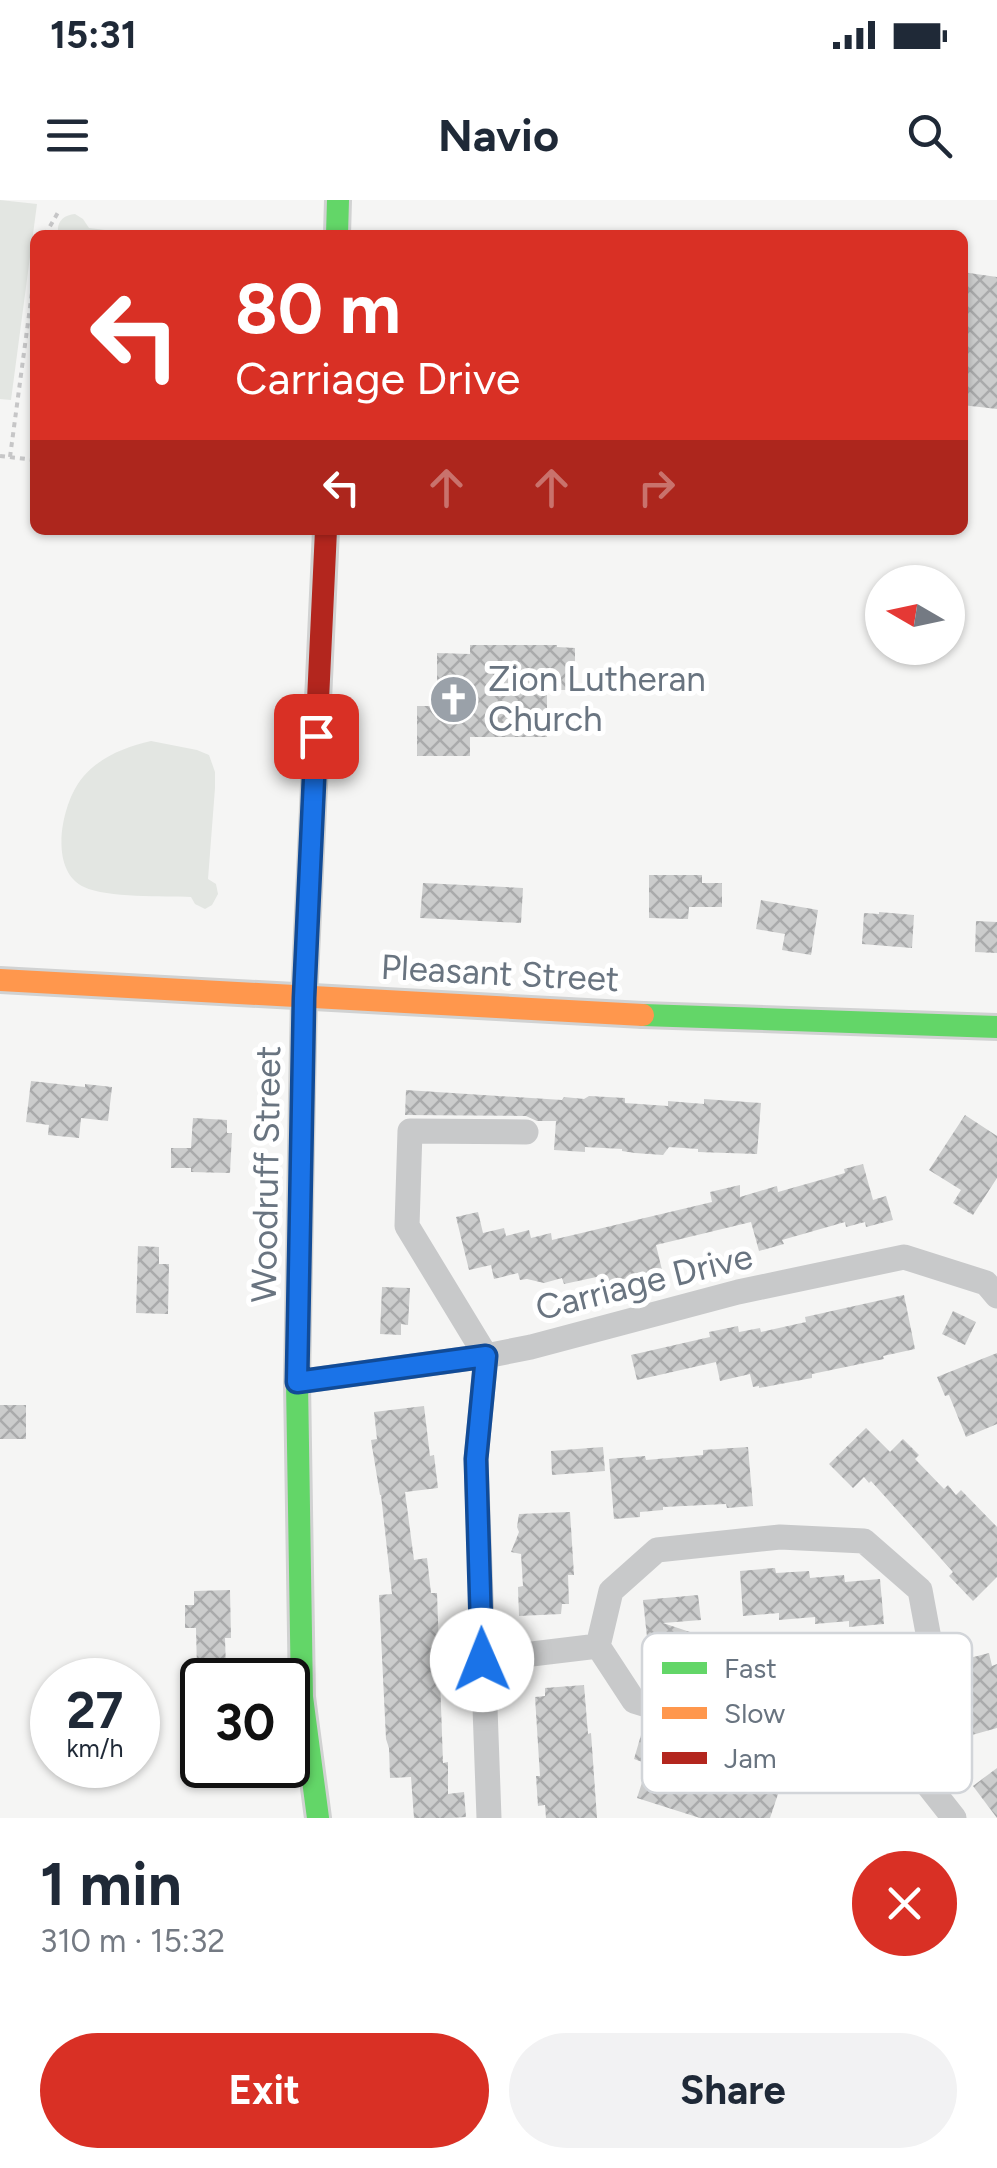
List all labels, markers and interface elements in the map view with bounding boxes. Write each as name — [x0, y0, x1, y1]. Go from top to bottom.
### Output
text: 15:31 — [50, 12, 137, 58]
icon: menu — [40, 108, 95, 163]
text: Navio — [438, 108, 559, 162]
icon: search — [902, 108, 957, 163]
text: 80 m — [235, 266, 401, 351]
icon: left — [70, 270, 200, 400]
text: Carriage Drive — [235, 351, 520, 405]
icon: left — [314, 460, 369, 515]
icon: ahead — [419, 460, 474, 515]
icon: ahead — [524, 460, 579, 515]
icon: right — [629, 460, 684, 515]
north arrow — [865, 565, 965, 665]
map controls — [865, 565, 965, 665]
place label: Zion Lutheran Church — [488, 658, 706, 740]
church icon: Zion Lutheran Church — [427, 673, 479, 725]
pin — [274, 694, 359, 779]
icon: arrive — [289, 709, 344, 764]
street label: Pleasant Street — [380, 946, 620, 1000]
street label: Woodruff Street — [243, 1045, 289, 1303]
street label: Carriage Drive — [531, 1235, 757, 1329]
position arrow — [430, 1608, 534, 1712]
legend — [642, 1633, 972, 1793]
text: Fast — [724, 1651, 777, 1685]
speed limit sign: 30 — [180, 1658, 310, 1788]
text: 27 — [67, 1680, 123, 1741]
text: Slow — [724, 1696, 785, 1730]
text: km/h — [66, 1733, 124, 1763]
text: Jam — [724, 1741, 777, 1775]
text: 1 min — [40, 1848, 182, 1920]
button: close — [852, 1851, 957, 1956]
text: 310 m · 15:32 — [40, 1922, 225, 1960]
button: Exit — [40, 2033, 489, 2148]
button: Share — [509, 2033, 957, 2148]

